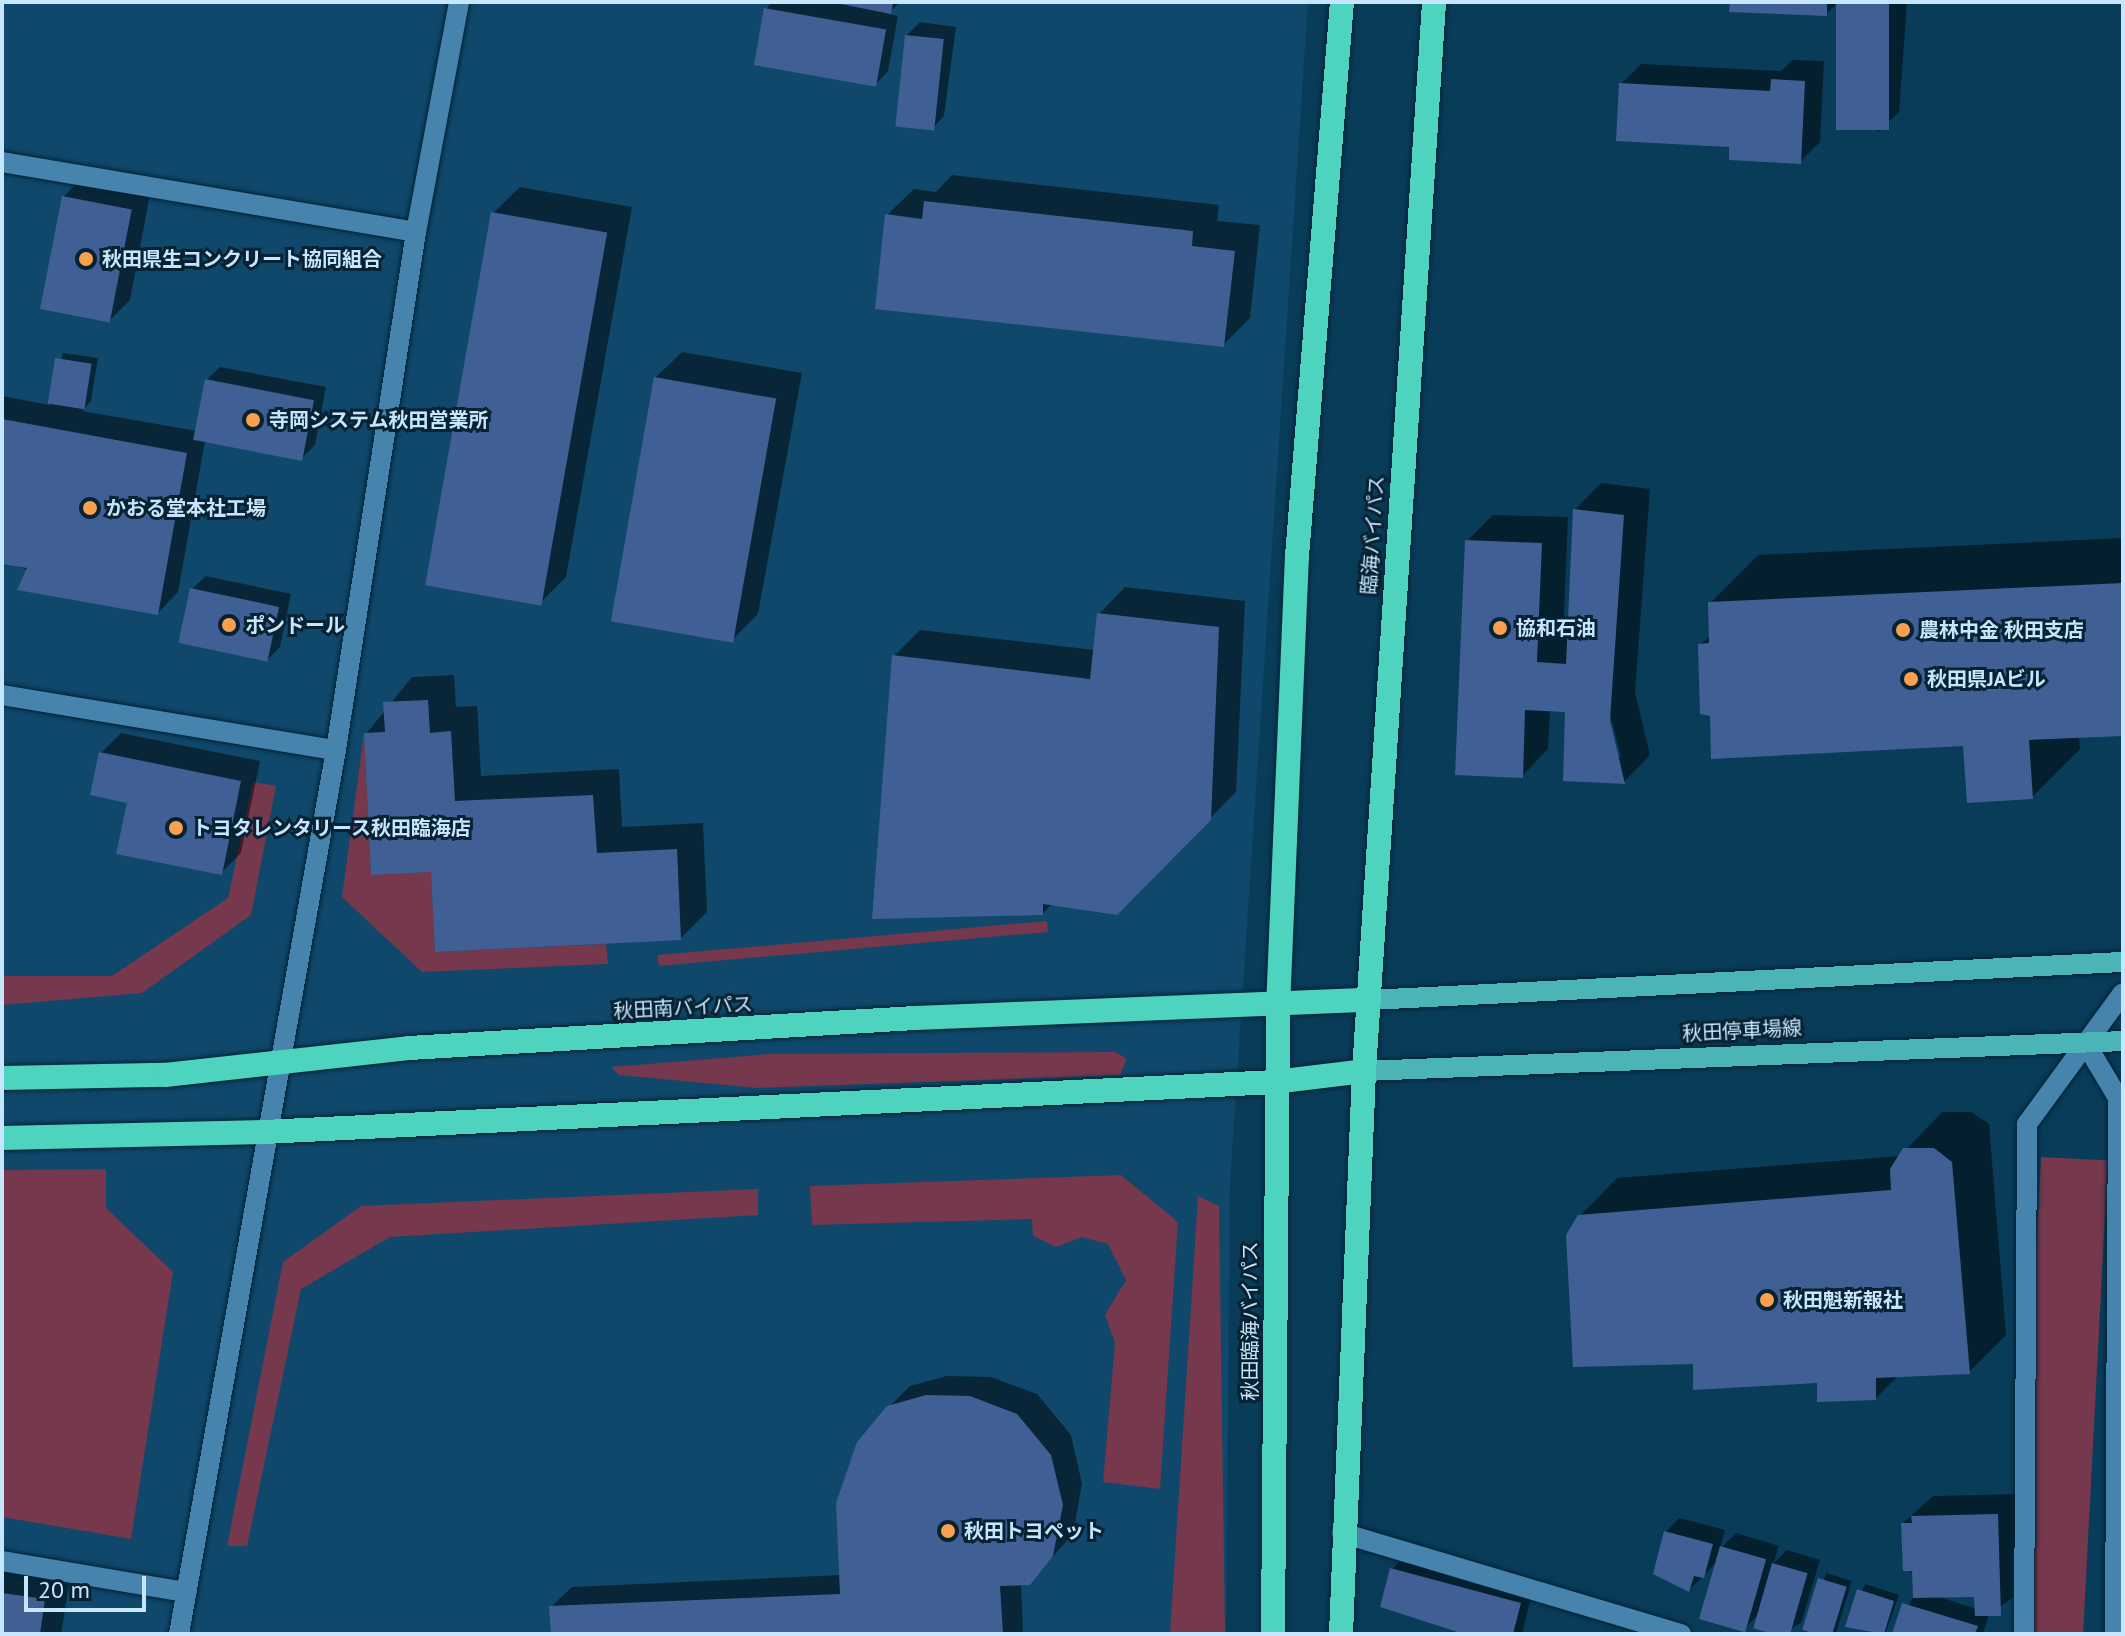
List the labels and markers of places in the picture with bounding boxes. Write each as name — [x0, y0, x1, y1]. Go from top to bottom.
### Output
place label: 秋田県生コンクリート協同組合 — [102, 247, 382, 271]
marker: 秋田県生コンクリート協同組合 — [77, 250, 95, 268]
place label: 寺岡システム秋田営業所 — [269, 408, 489, 432]
marker: 寺岡システム秋田営業所 — [244, 411, 262, 429]
place label: かおる堂本社工場 — [106, 496, 266, 520]
marker: かおる堂本社工場 — [81, 499, 99, 517]
place label: ポンドール — [245, 613, 345, 637]
marker: ポンドール — [220, 616, 238, 634]
place label: 協和石油 — [1516, 616, 1596, 640]
place label: 農林中金 秋田支店 — [1919, 618, 2084, 642]
marker: 協和石油 — [1491, 619, 1509, 637]
marker: 農林中金 秋田支店 — [1894, 621, 1912, 639]
place label: 秋田県JAビル — [1927, 667, 2046, 691]
marker: 秋田県JAビル — [1902, 670, 1920, 688]
place label: トヨタレンタリース秋田臨海店 — [192, 816, 472, 840]
marker: トヨタレンタリース秋田臨海店 — [167, 819, 185, 837]
place label: 秋田魁新報社 — [1783, 1288, 1903, 1312]
marker: 秋田魁新報社 — [1758, 1291, 1776, 1309]
place label: 秋田トヨペット — [964, 1519, 1104, 1543]
marker: 秋田トヨペット — [939, 1522, 957, 1540]

